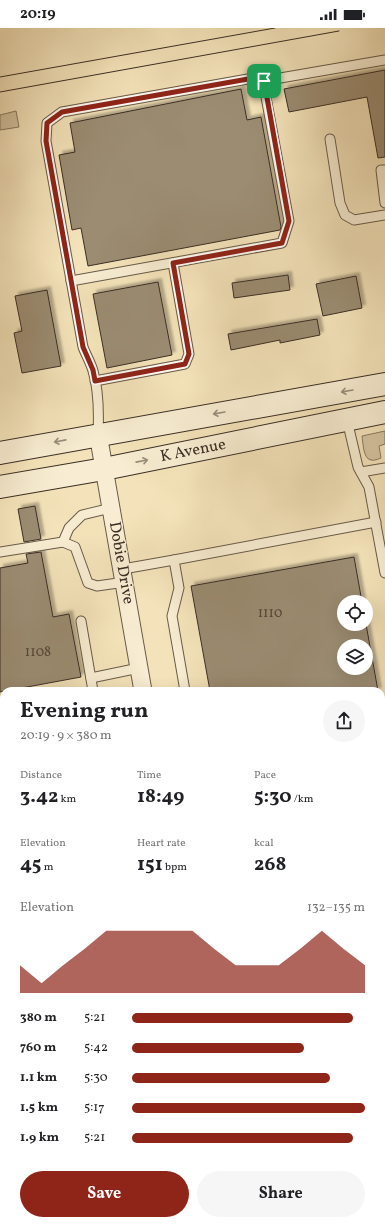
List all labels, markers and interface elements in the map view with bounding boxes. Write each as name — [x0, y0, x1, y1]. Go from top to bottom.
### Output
text: 20:19 — [20, 4, 56, 25]
pin — [247, 64, 281, 98]
icon: arrive — [253, 70, 275, 92]
one-way arrow — [340, 387, 353, 395]
one-way arrow — [212, 409, 225, 417]
street label: K Avenue — [158, 434, 228, 468]
one-way arrow — [54, 438, 67, 446]
one-way arrow — [135, 457, 148, 465]
street label: Dobie Drive — [103, 520, 139, 606]
map controls — [337, 595, 373, 675]
button: locate — [337, 595, 373, 631]
house number: 1110 — [258, 604, 282, 623]
button: layers — [337, 639, 373, 675]
house number: 1108 — [25, 643, 51, 662]
text: Evening run — [20, 696, 149, 727]
button: share — [323, 700, 365, 742]
text: 20:19 · 9 × 380 m — [20, 727, 112, 745]
text: Distance — [20, 768, 62, 783]
text: Time — [137, 768, 161, 783]
text: Pace — [254, 768, 276, 783]
text: 3.42 — [20, 783, 58, 811]
text: 18:49 — [137, 783, 184, 811]
text: 5:30 — [254, 783, 292, 811]
text: km — [58, 792, 76, 807]
text: /km — [292, 792, 313, 807]
text: Elevation — [20, 836, 66, 851]
text: Heart rate — [137, 836, 186, 851]
text: kcal — [254, 836, 274, 851]
text: 45 — [20, 851, 41, 879]
text: 151 — [137, 851, 163, 879]
text: 268 — [254, 851, 286, 879]
text: m — [41, 860, 53, 875]
text: bpm — [163, 860, 187, 875]
text: Elevation — [20, 899, 74, 917]
text: 132–135 m — [307, 899, 365, 917]
text: 380 m — [20, 1009, 57, 1027]
text: 5:21 — [84, 1009, 105, 1027]
text: 760 m — [20, 1039, 56, 1057]
text: 5:42 — [84, 1039, 108, 1057]
text: 1.1 km — [20, 1069, 57, 1087]
text: 5:30 — [84, 1069, 108, 1087]
text: 1.5 km — [20, 1099, 58, 1117]
text: 5:17 — [84, 1099, 105, 1117]
text: 1.9 km — [20, 1129, 59, 1147]
text: 5:21 — [84, 1129, 105, 1147]
button: Save — [20, 1171, 189, 1217]
button: Share — [197, 1171, 365, 1217]

